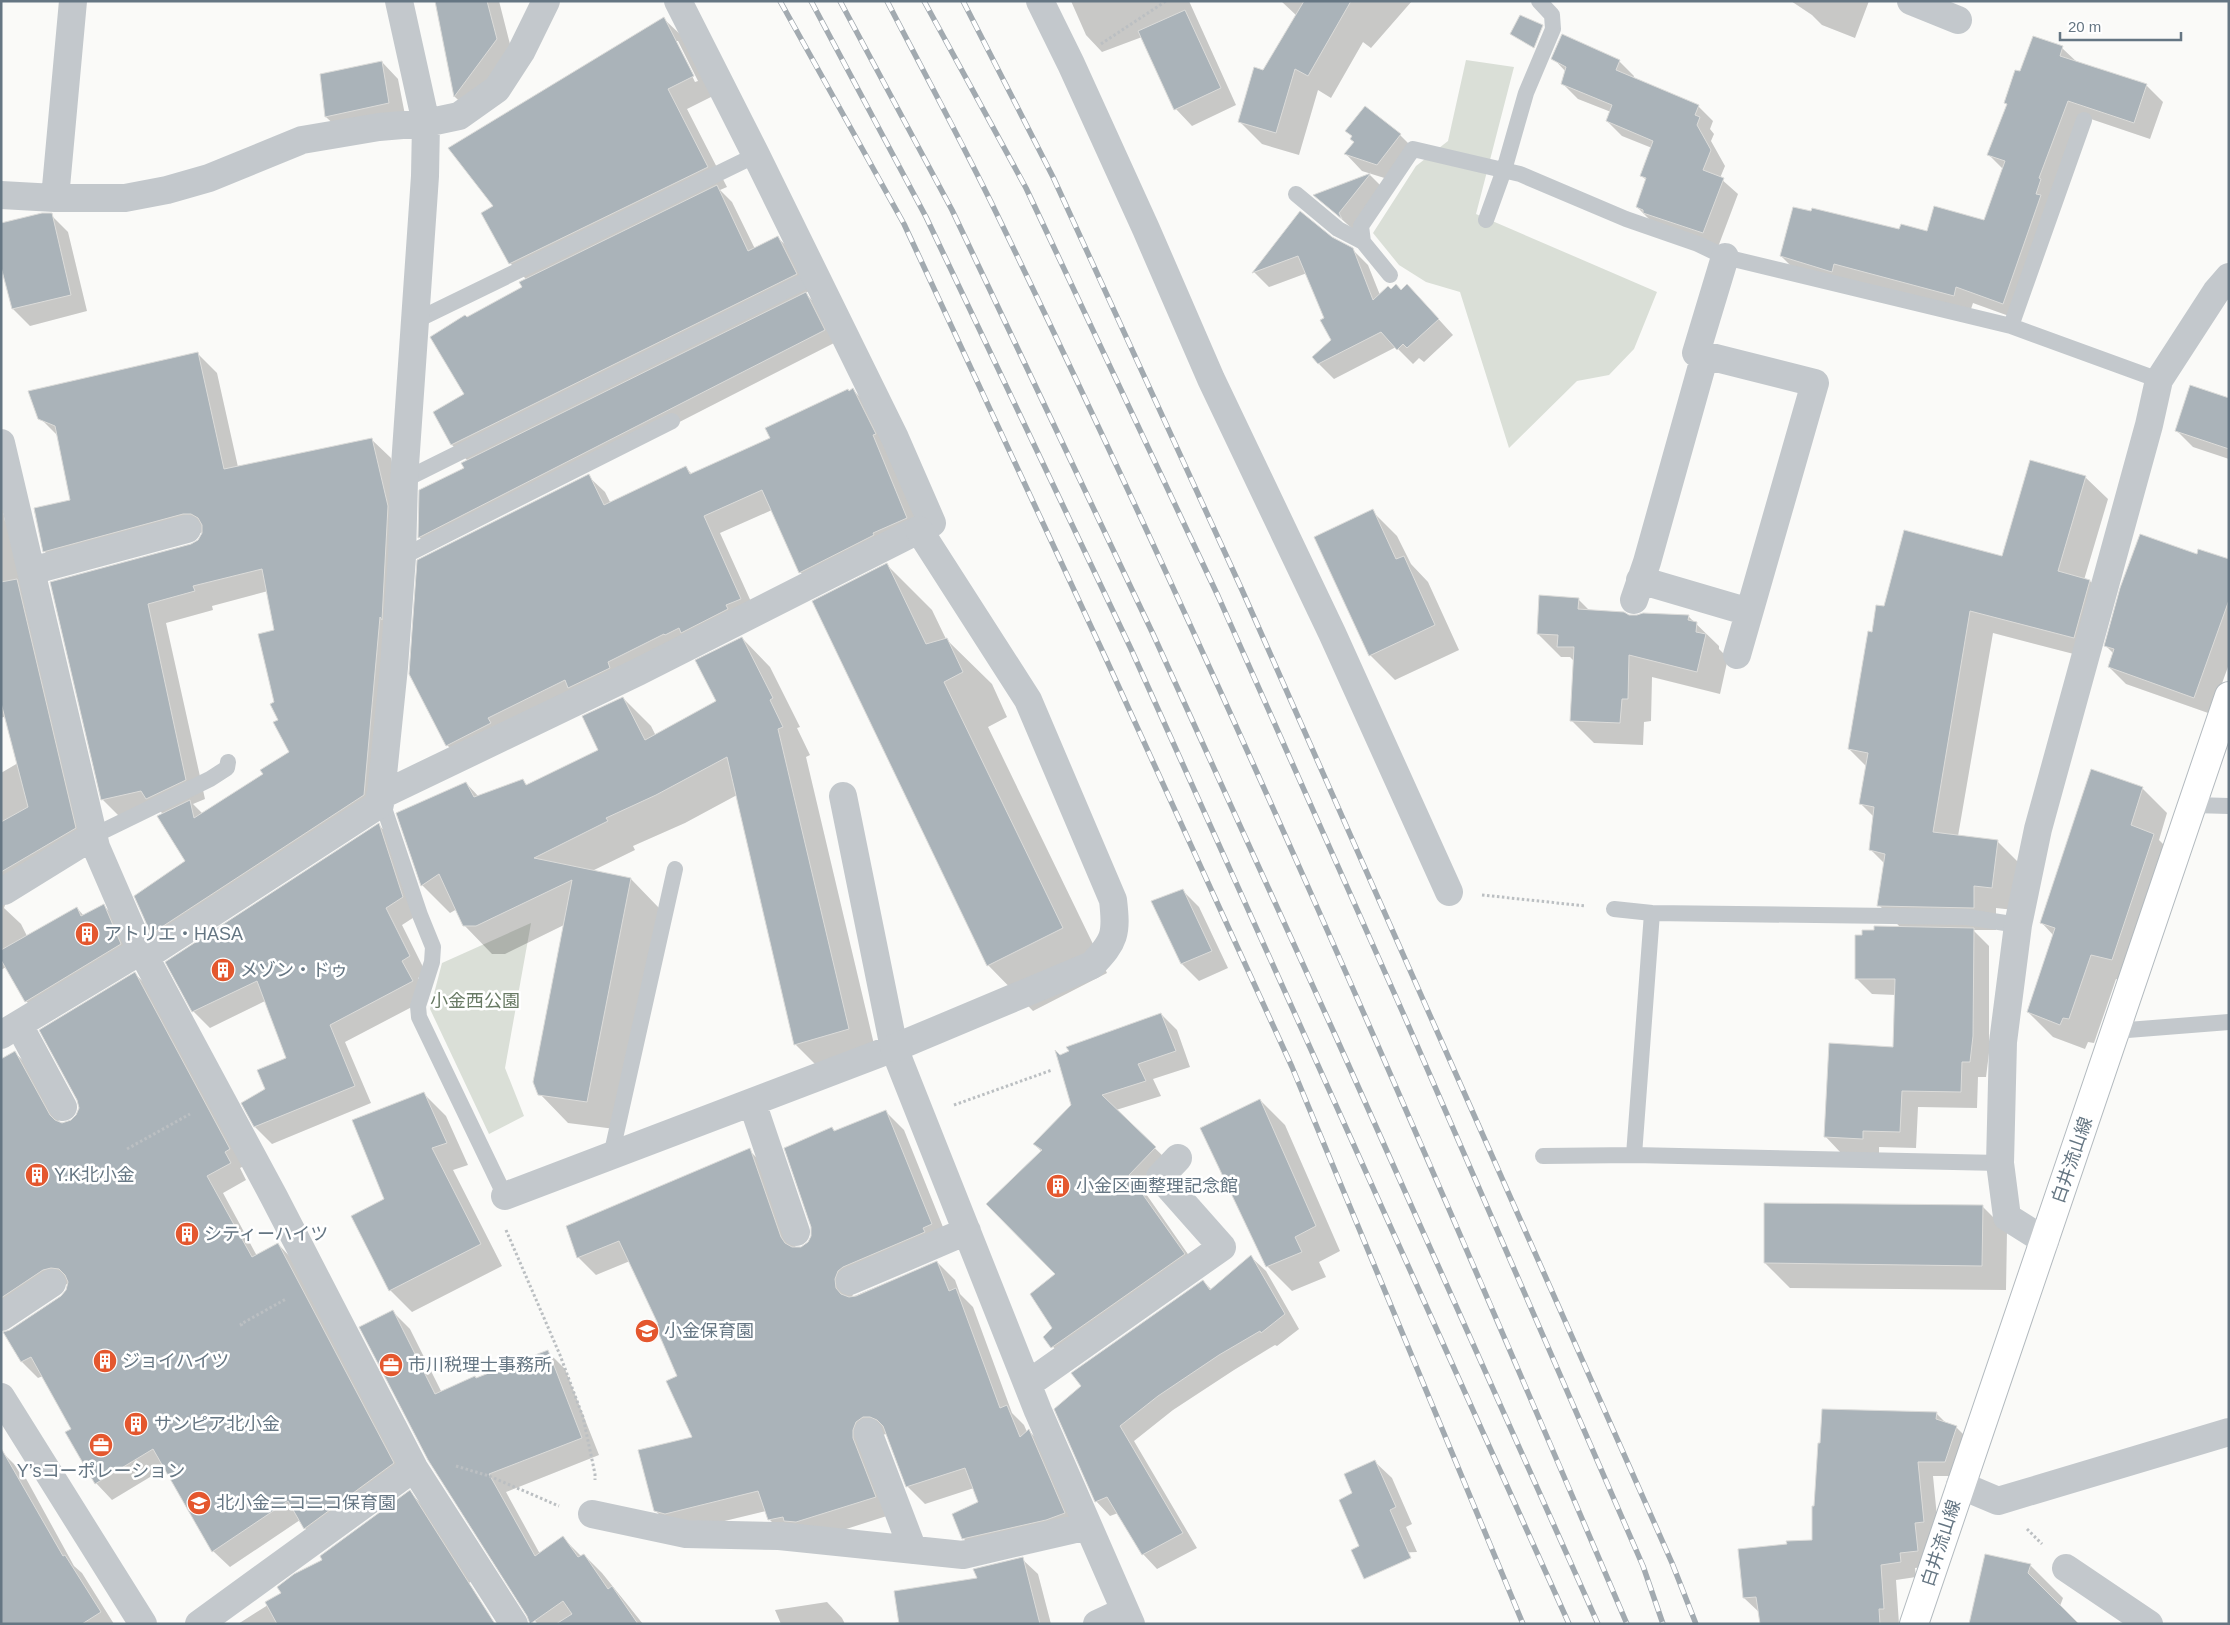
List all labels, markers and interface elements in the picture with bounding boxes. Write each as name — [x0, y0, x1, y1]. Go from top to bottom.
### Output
scale bar — [2060, 10, 2181, 42]
text: 20 m — [2068, 18, 2101, 35]
building icon: アトリエ・HASA — [74, 921, 100, 947]
place label: アトリエ・HASA — [104, 924, 243, 944]
building icon: メゾン・ドゥ — [210, 957, 236, 983]
place label: メゾン・ドゥ — [240, 960, 348, 980]
park label: 小金西公園 — [430, 991, 520, 1011]
street label: 白井流山線 — [2048, 1114, 2096, 1206]
building icon: Y.K北小金 — [24, 1162, 50, 1188]
place label: Y.K北小金 — [54, 1165, 135, 1185]
building icon: 小金区画整理記念館 — [1045, 1173, 1071, 1199]
place label: 小金区画整理記念館 — [1076, 1176, 1238, 1196]
building icon: シティーハイツ — [174, 1221, 200, 1247]
place label: シティーハイツ — [204, 1224, 328, 1244]
school or university icon: 小金保育園 — [634, 1318, 660, 1344]
place label: 小金保育園 — [664, 1321, 754, 1341]
building icon: ジョイハイツ — [92, 1348, 118, 1374]
place label: ジョイハイツ — [122, 1351, 229, 1371]
office icon: 市川税理士事務所 — [378, 1352, 404, 1378]
place label: 市川税理士事務所 — [408, 1355, 552, 1375]
building icon: サンピア北小金 — [123, 1411, 149, 1437]
place label: サンピア北小金 — [154, 1414, 280, 1434]
office icon: Y’sコーポレーション — [88, 1432, 114, 1458]
place label: Y’sコーポレーション — [17, 1461, 185, 1481]
school or university icon: 北小金ニコニコ保育園 — [186, 1490, 212, 1516]
place label: 北小金ニコニコ保育園 — [216, 1493, 396, 1513]
street label: 白井流山線 — [1918, 1497, 1964, 1589]

